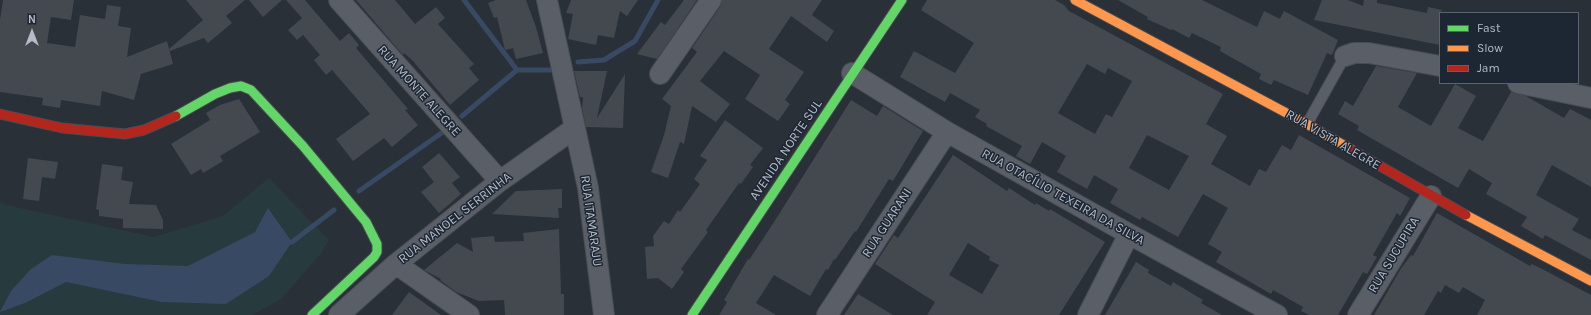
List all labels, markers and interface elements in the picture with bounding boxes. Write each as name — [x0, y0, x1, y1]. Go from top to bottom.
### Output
north arrow — [12, 12, 52, 52]
legend — [1439, 12, 1579, 84]
text: N — [28, 13, 36, 26]
text: Fast — [1477, 21, 1500, 35]
text: Slow — [1477, 41, 1503, 55]
street label: RUA MONTE ALEGRE — [374, 42, 464, 140]
text: Jam — [1477, 61, 1500, 75]
street label: AVENIDA NORTE SUL — [747, 97, 825, 203]
street label: RUA VISTA ALEGRE — [1283, 107, 1383, 173]
street label: RUA OTACÍLIO TEXEIRA DA SILVA — [979, 146, 1147, 248]
street label: RUA MANOEL SERRINHA — [395, 169, 515, 267]
street label: RUA ITAMARAJU — [577, 174, 605, 268]
street label: RUA GUARANI — [859, 185, 915, 261]
street label: RUA SUCUPIRA — [1365, 214, 1423, 296]

